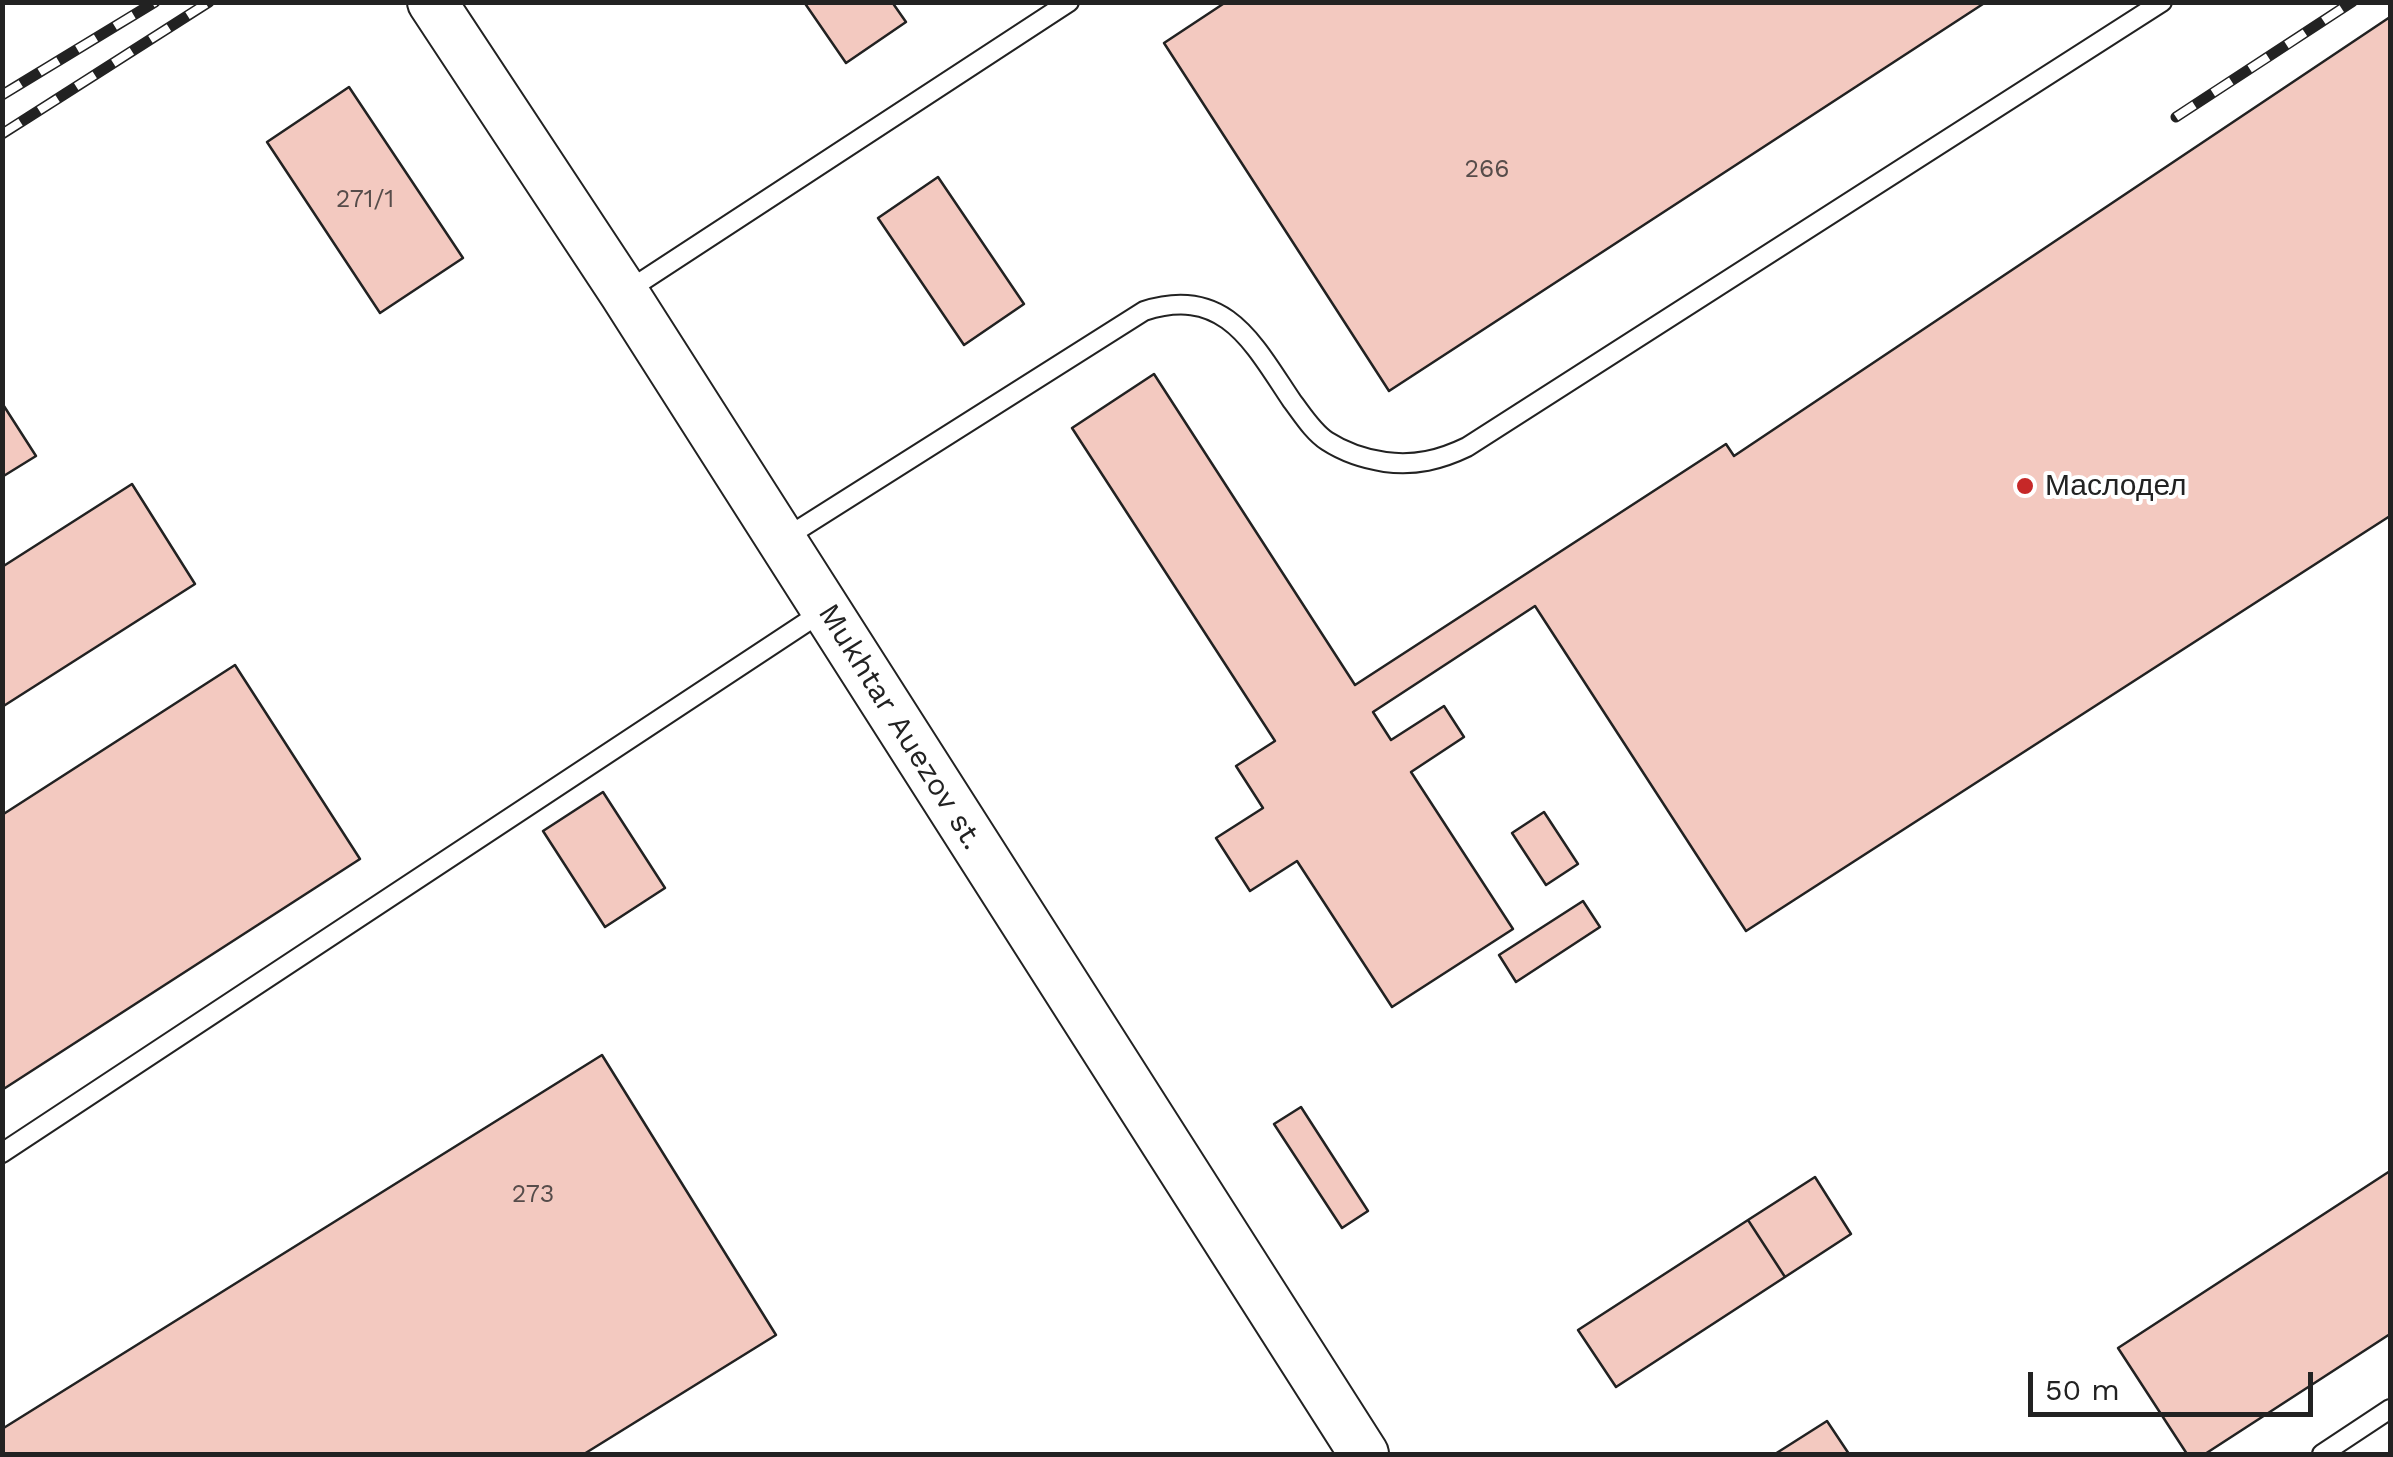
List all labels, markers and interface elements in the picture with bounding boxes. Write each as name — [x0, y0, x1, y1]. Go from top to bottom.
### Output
house number: 266 — [1465, 155, 1509, 185]
house number: 271/1 — [336, 185, 394, 215]
place label: Маслодел — [2045, 468, 2187, 504]
marker: Маслодел — [2014, 475, 2036, 497]
street label: Mukhtar Auezov st. — [810, 598, 990, 856]
house number: 273 — [512, 1180, 554, 1210]
scale bar — [2033, 1352, 2318, 1414]
text: 50 m — [2045, 1372, 2120, 1407]

